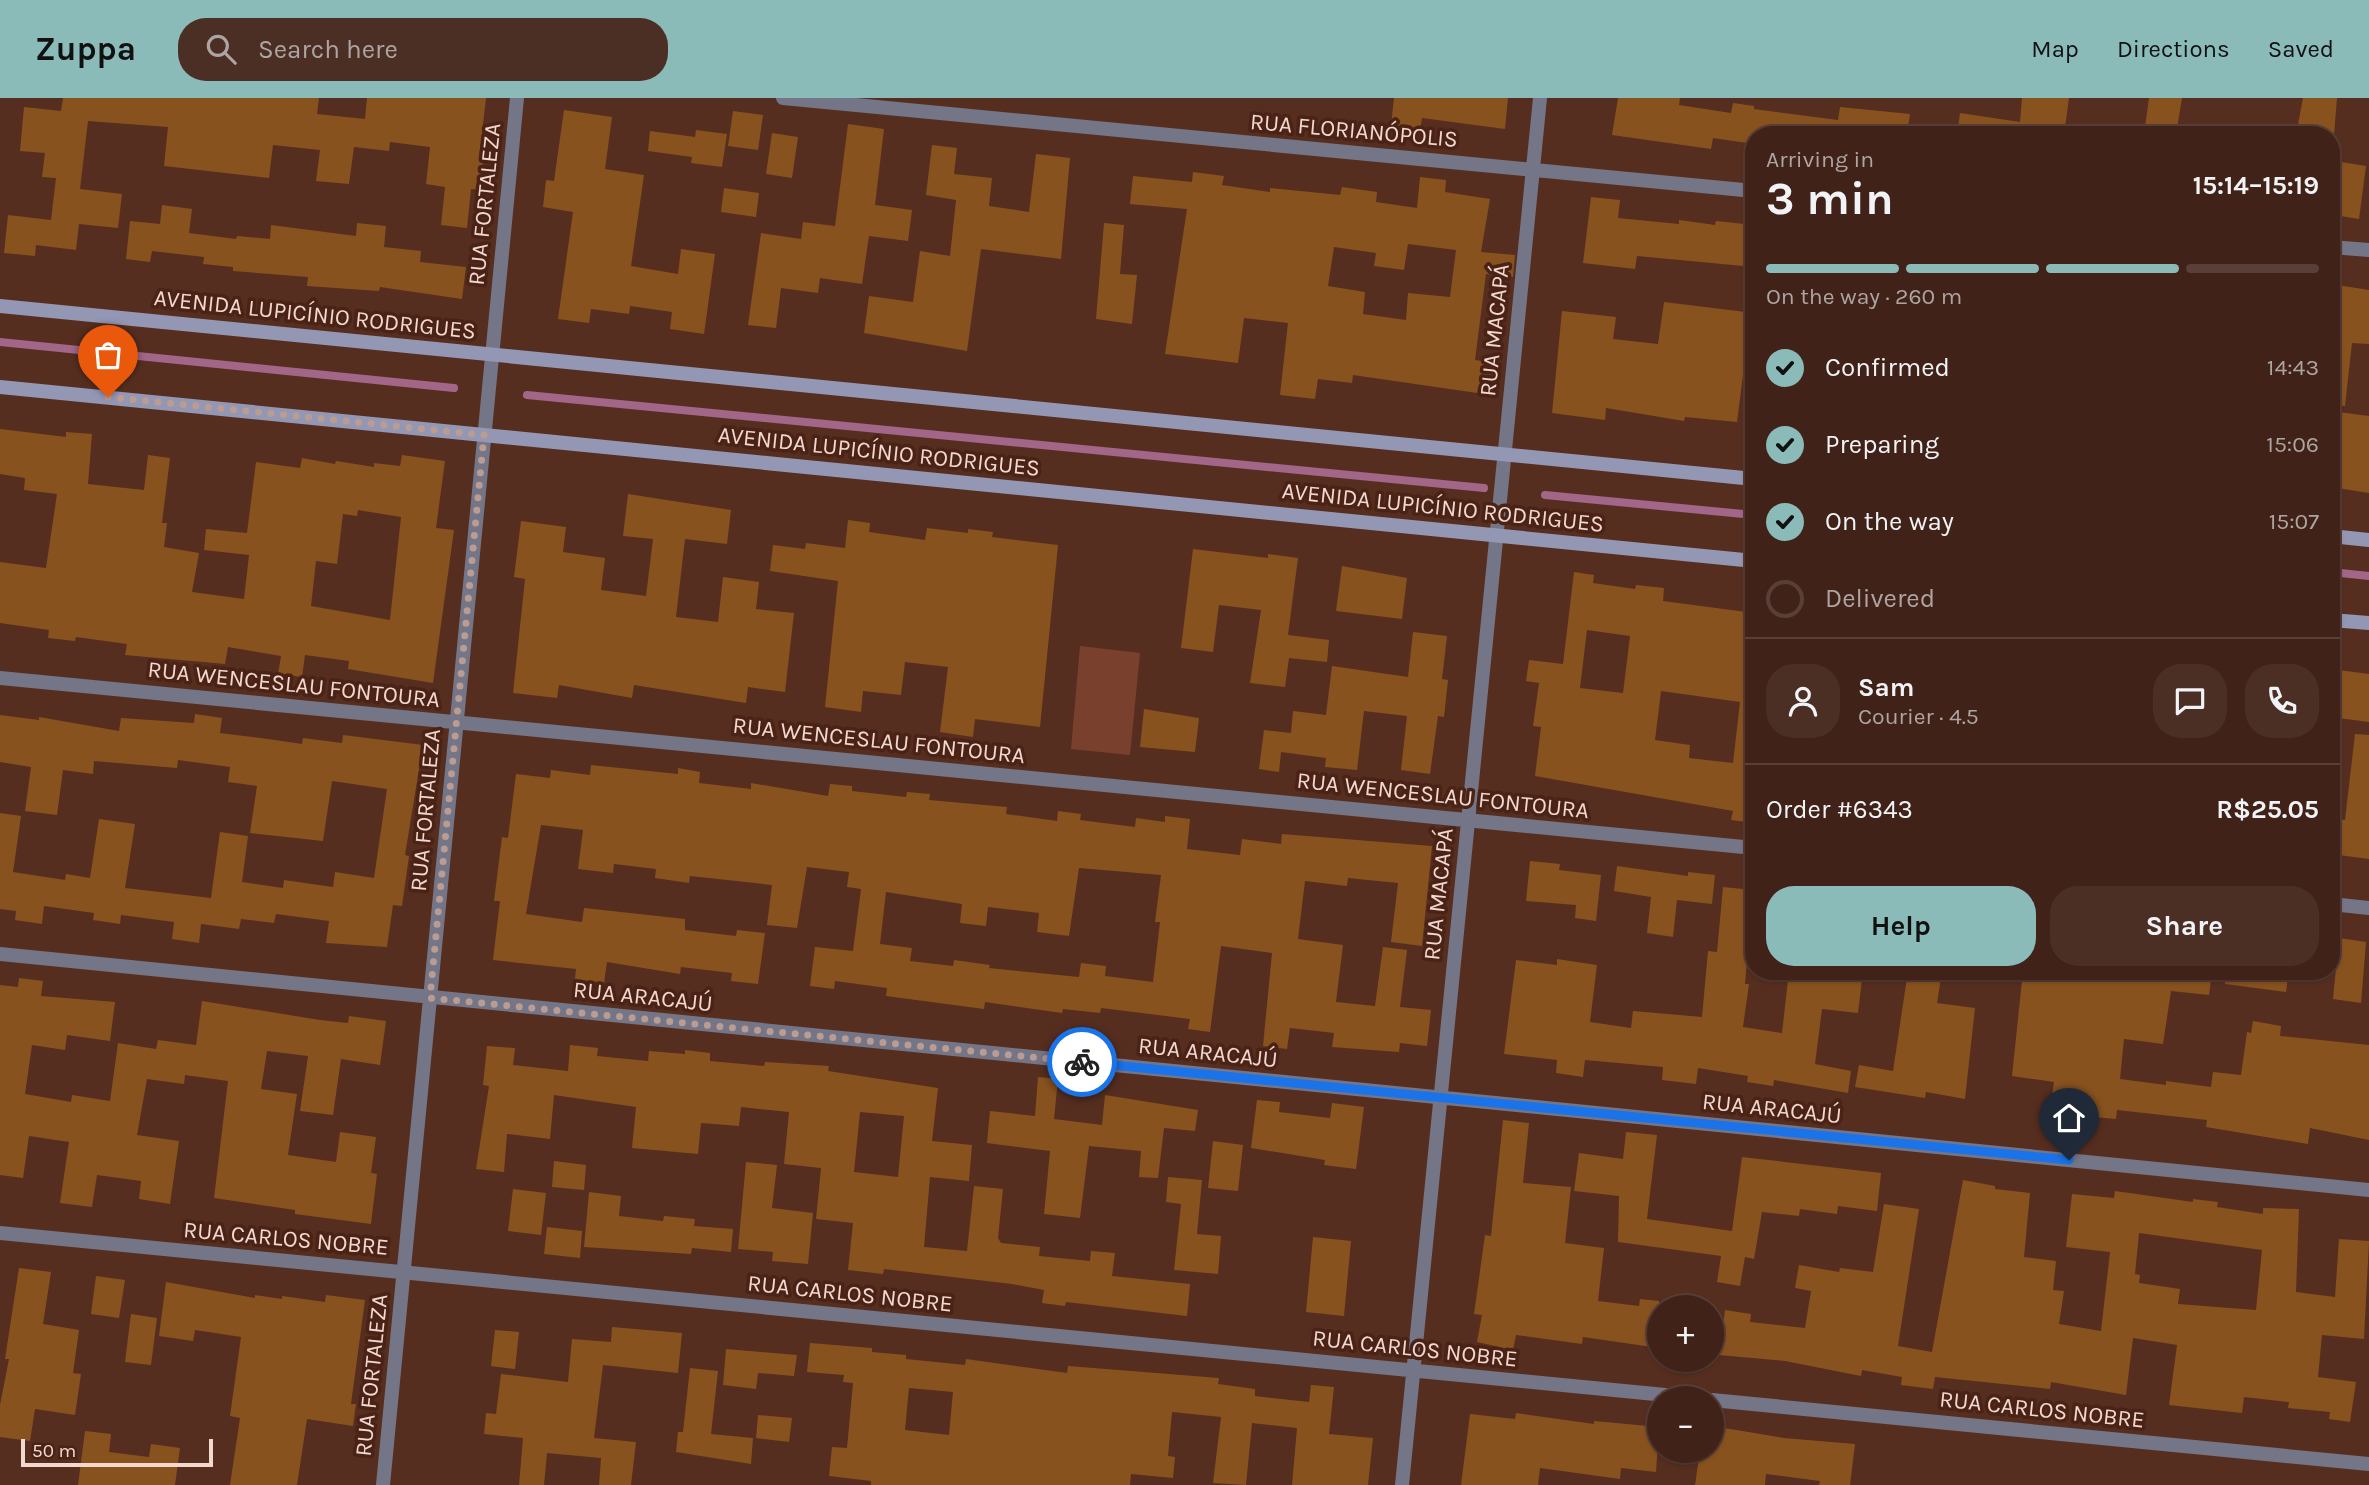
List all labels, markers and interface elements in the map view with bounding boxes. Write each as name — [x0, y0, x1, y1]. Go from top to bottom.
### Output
search box — [178, 18, 668, 81]
text: Zuppa — [35, 30, 136, 68]
icon: search — [202, 30, 240, 68]
text: Search here — [258, 34, 398, 65]
text: Map — [2031, 35, 2079, 63]
text: Directions — [2117, 35, 2230, 63]
text: Saved — [2268, 35, 2334, 63]
street label: RUA FLORIANÓPOLIS — [1249, 108, 1459, 153]
street label: RUA FORTALEZA — [463, 122, 506, 287]
text: Arriving in — [1766, 146, 1874, 173]
text: 15:14–15:19 — [2193, 170, 2319, 201]
text: 3 min — [1766, 172, 1894, 226]
street label: RUA MACAPÁ — [1474, 263, 1515, 398]
text: On the way · 260 m — [1766, 283, 1962, 310]
street label: AVENIDA LUPICÍNIO RODRIGUES — [153, 284, 477, 345]
pin — [78, 325, 138, 397]
icon: bag — [89, 336, 127, 374]
icon: check — [1766, 349, 1804, 387]
text: Confirmed — [1825, 352, 1950, 383]
text: 14:43 — [2267, 354, 2319, 381]
street label: AVENIDA LUPICÍNIO RODRIGUES — [717, 421, 1041, 482]
icon: check — [1766, 426, 1804, 464]
text: Preparing — [1825, 429, 1939, 460]
text: 15:06 — [2266, 431, 2319, 458]
street label: AVENIDA LUPICÍNIO RODRIGUES — [1281, 477, 1605, 538]
icon: check — [1766, 503, 1804, 541]
text: On the way — [1825, 506, 1954, 537]
text: 15:07 — [2269, 508, 2319, 535]
text: Delivered — [1825, 583, 1935, 614]
street label: RUA WENCESLAU FONTOURA — [146, 656, 441, 713]
button: person — [1766, 664, 1840, 738]
button: chat — [2153, 664, 2227, 738]
button: phone — [2245, 664, 2319, 738]
text: Sam — [1858, 672, 1914, 703]
text: Courier · 4.5 — [1858, 703, 1979, 730]
street label: RUA WENCESLAU FONTOURA — [731, 712, 1026, 769]
street label: RUA FORTALEZA — [405, 728, 446, 892]
street label: RUA WENCESLAU FONTOURA — [1295, 767, 1590, 824]
text: Order #6343 — [1766, 794, 1913, 825]
text: R$25.05 — [2216, 794, 2319, 825]
street label: RUA MACAPÁ — [1418, 827, 1459, 962]
button: Help — [1766, 886, 2036, 966]
button: Share — [2050, 886, 2319, 966]
street label: RUA ARACAJÚ — [572, 976, 714, 1017]
courier — [1047, 1027, 1117, 1097]
street label: RUA ARACAJÚ — [1137, 1032, 1279, 1073]
icon: bike — [1063, 1043, 1101, 1081]
street label: RUA ARACAJÚ — [1701, 1088, 1843, 1129]
pin — [2039, 1088, 2099, 1160]
icon: home — [2050, 1099, 2088, 1137]
street label: RUA CARLOS NOBRE — [182, 1216, 390, 1261]
street label: RUA CARLOS NOBRE — [746, 1269, 954, 1318]
street label: RUA FORTALEZA — [350, 1293, 393, 1458]
map controls — [1647, 1295, 1724, 1463]
button: + — [1647, 1295, 1724, 1372]
street label: RUA CARLOS NOBRE — [1311, 1324, 1519, 1373]
street label: RUA CARLOS NOBRE — [1938, 1385, 2146, 1434]
button: − — [1647, 1386, 1724, 1463]
scale bar — [21, 1436, 214, 1468]
text: 50 m — [32, 1440, 76, 1462]

